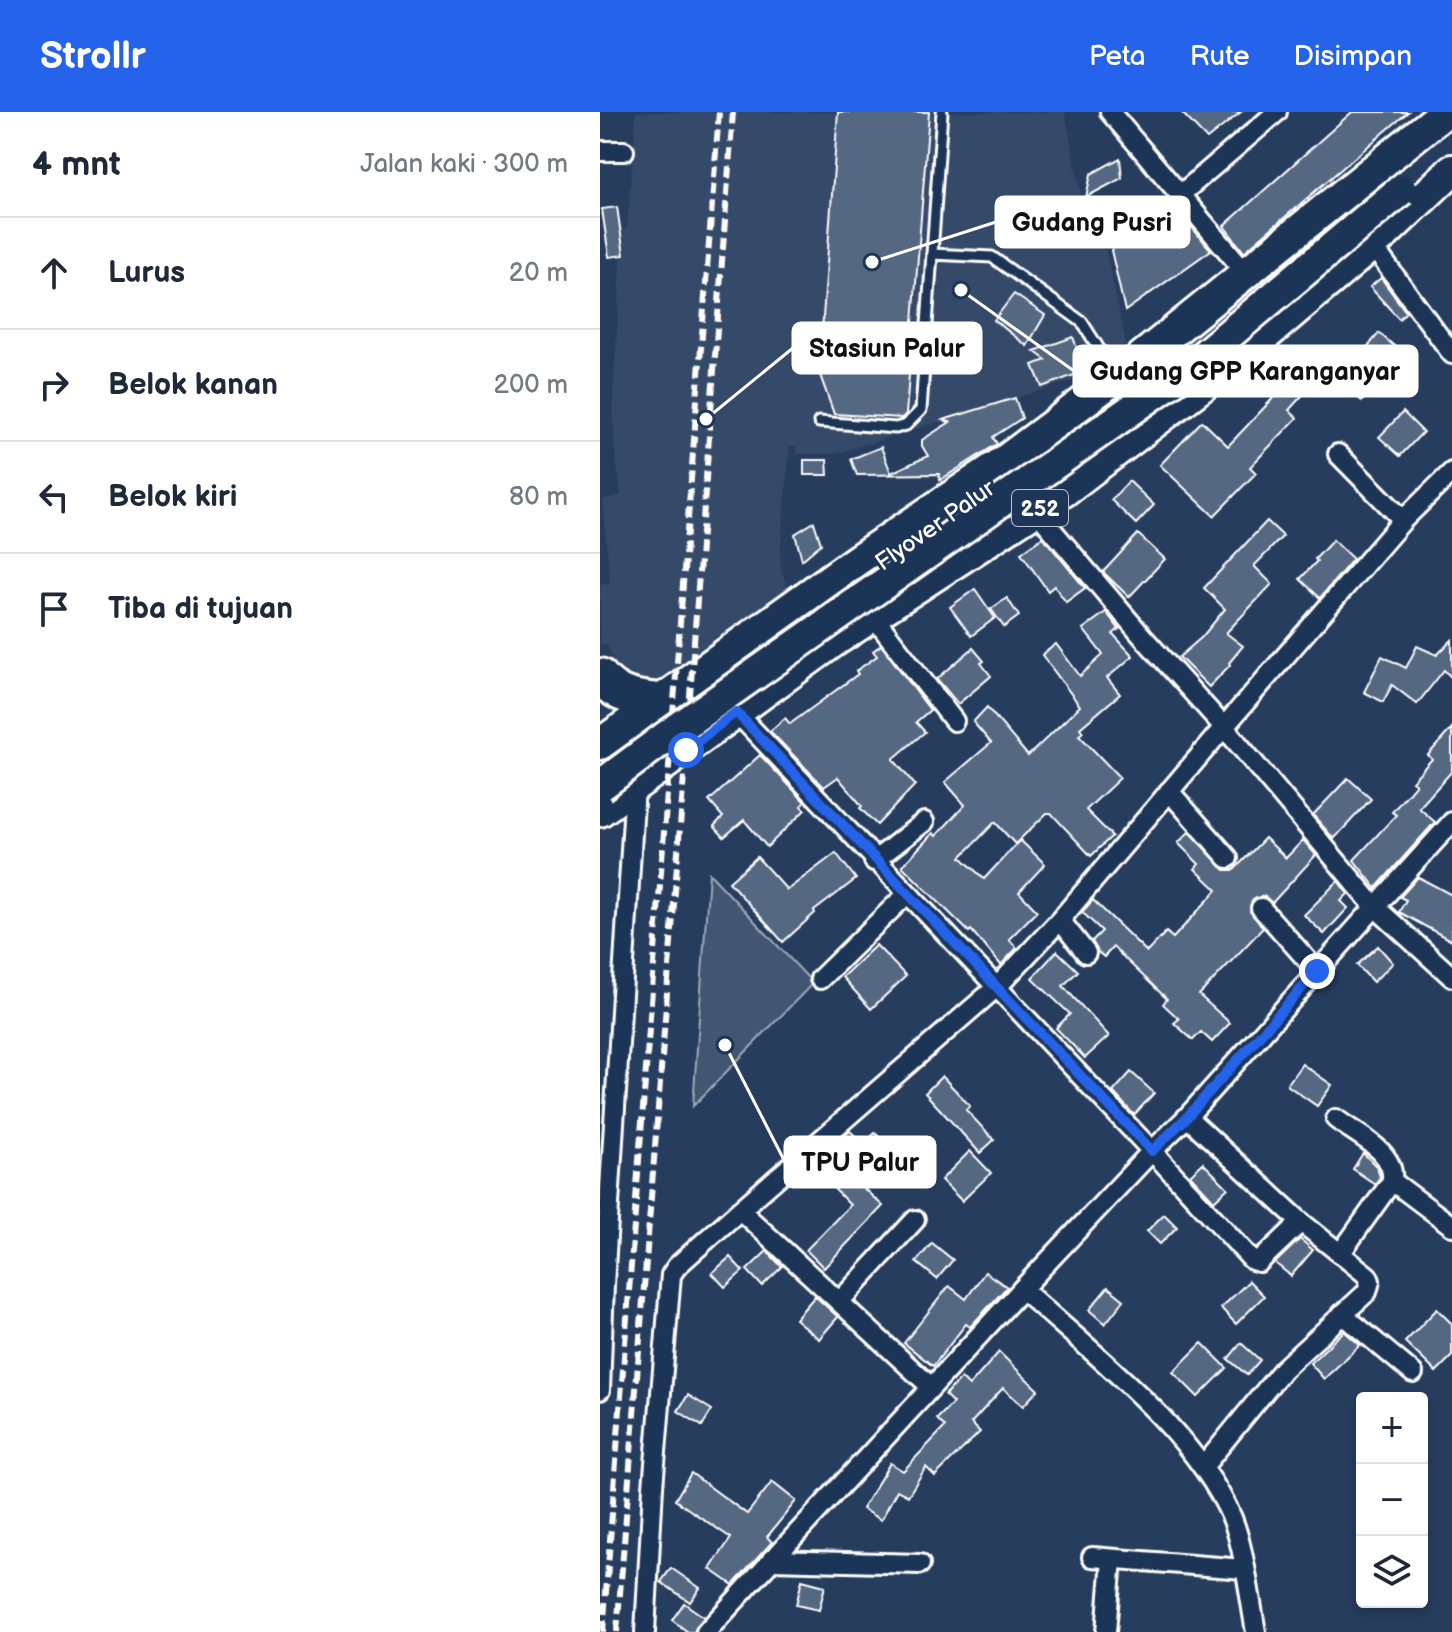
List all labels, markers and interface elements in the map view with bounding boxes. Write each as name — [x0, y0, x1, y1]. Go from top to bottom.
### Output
text: Strollr — [40, 34, 146, 79]
text: Peta — [1089, 40, 1146, 73]
text: Rute — [1190, 40, 1250, 73]
text: Disimpan — [1294, 40, 1412, 73]
text: 4 mnt — [32, 144, 121, 185]
text: Jalan kaki · 300 m — [360, 149, 568, 180]
callout: Gudang Pusri — [996, 197, 1189, 247]
text: Gudang Pusri — [1012, 208, 1172, 239]
icon: ahead — [32, 251, 76, 295]
text: Lurus — [108, 255, 185, 291]
text: 20 m — [509, 258, 568, 289]
callout: Stasiun Palur — [793, 323, 981, 373]
text: Stasiun Palur — [809, 334, 966, 365]
callout: Gudang GPP Karanganyar — [1074, 346, 1417, 396]
text: Gudang GPP Karanganyar — [1090, 357, 1401, 388]
icon: right — [32, 363, 76, 407]
text: Belok kanan — [108, 367, 278, 403]
text: 200 m — [494, 370, 568, 401]
street label: Flyover Palur — [870, 473, 1001, 577]
icon: left — [32, 475, 76, 519]
text: Belok kiri — [108, 479, 237, 515]
text: 80 m — [509, 482, 568, 513]
road number: 252 — [1012, 490, 1068, 526]
icon: arrive — [32, 587, 76, 631]
text: Tiba di tujuan — [108, 591, 293, 627]
route start — [668, 732, 704, 768]
route end — [1299, 953, 1335, 989]
callout: TPU Palur — [785, 1137, 935, 1187]
text: TPU Palur — [801, 1148, 920, 1179]
map controls — [1356, 1392, 1428, 1608]
button: + — [1356, 1392, 1428, 1464]
button: − — [1356, 1464, 1428, 1536]
button: layers — [1356, 1536, 1428, 1608]

